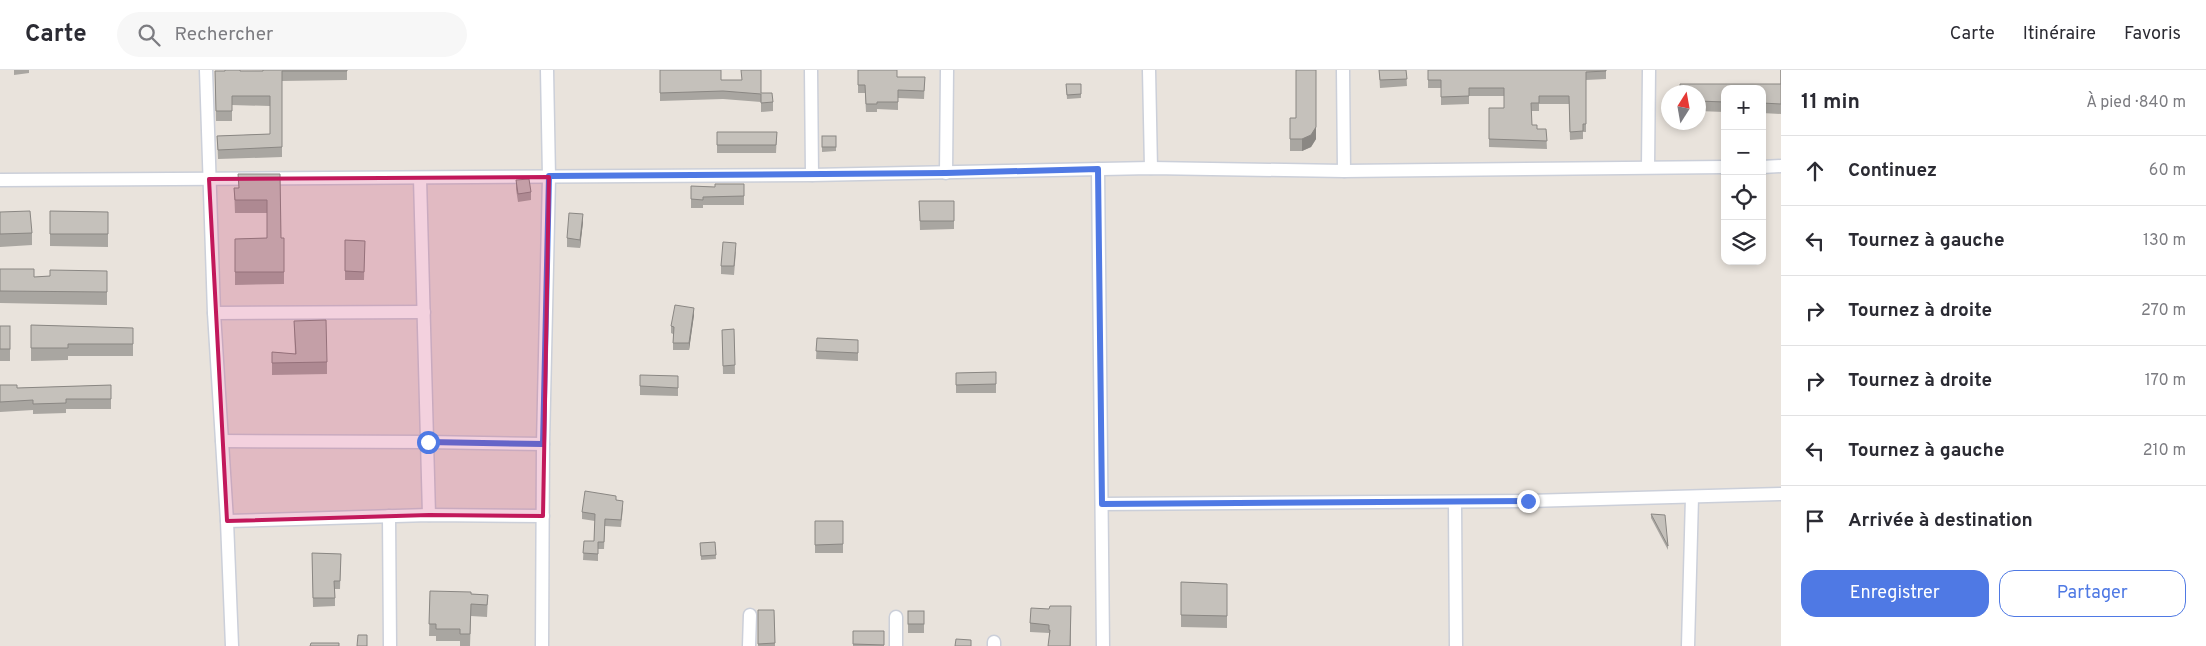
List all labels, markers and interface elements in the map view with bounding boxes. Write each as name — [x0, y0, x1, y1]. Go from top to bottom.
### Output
search box — [117, 12, 467, 57]
text: Carte — [25, 20, 87, 50]
icon: search — [135, 21, 163, 49]
text: Rechercher — [175, 23, 273, 47]
text: Carte — [1950, 23, 1995, 46]
text: Itinéraire — [2023, 23, 2096, 46]
text: Favoris — [2124, 23, 2181, 46]
north arrow — [1661, 85, 1706, 130]
map controls — [1721, 85, 1766, 265]
button: + — [1721, 85, 1766, 130]
text: 11 min — [1801, 89, 1860, 116]
text: À pied · 840 m — [2086, 93, 2186, 113]
button: − — [1721, 130, 1766, 175]
icon: ahead — [1801, 157, 1829, 185]
text: Continuez — [1848, 159, 1937, 183]
text: 60 m — [2149, 161, 2186, 181]
button: locate — [1721, 175, 1766, 220]
button: layers — [1721, 220, 1766, 265]
icon: left — [1801, 227, 1829, 255]
text: Tournez à gauche — [1848, 229, 2005, 253]
text: 130 m — [2143, 231, 2186, 251]
icon: right — [1801, 297, 1829, 325]
text: Tournez à droite — [1848, 299, 1992, 323]
text: 270 m — [2141, 301, 2186, 321]
icon: right — [1801, 367, 1829, 395]
text: Tournez à droite — [1848, 369, 1992, 393]
text: 170 m — [2145, 371, 2186, 391]
route start — [417, 431, 440, 454]
icon: left — [1801, 437, 1829, 465]
text: Tournez à gauche — [1848, 439, 2005, 463]
text: 210 m — [2143, 441, 2186, 461]
route end — [1517, 490, 1540, 513]
icon: arrive — [1801, 507, 1829, 535]
text: Arrivée à destination — [1848, 509, 2033, 533]
button: Enregistrer — [1801, 570, 1989, 617]
button: Partager — [1999, 570, 2186, 617]

